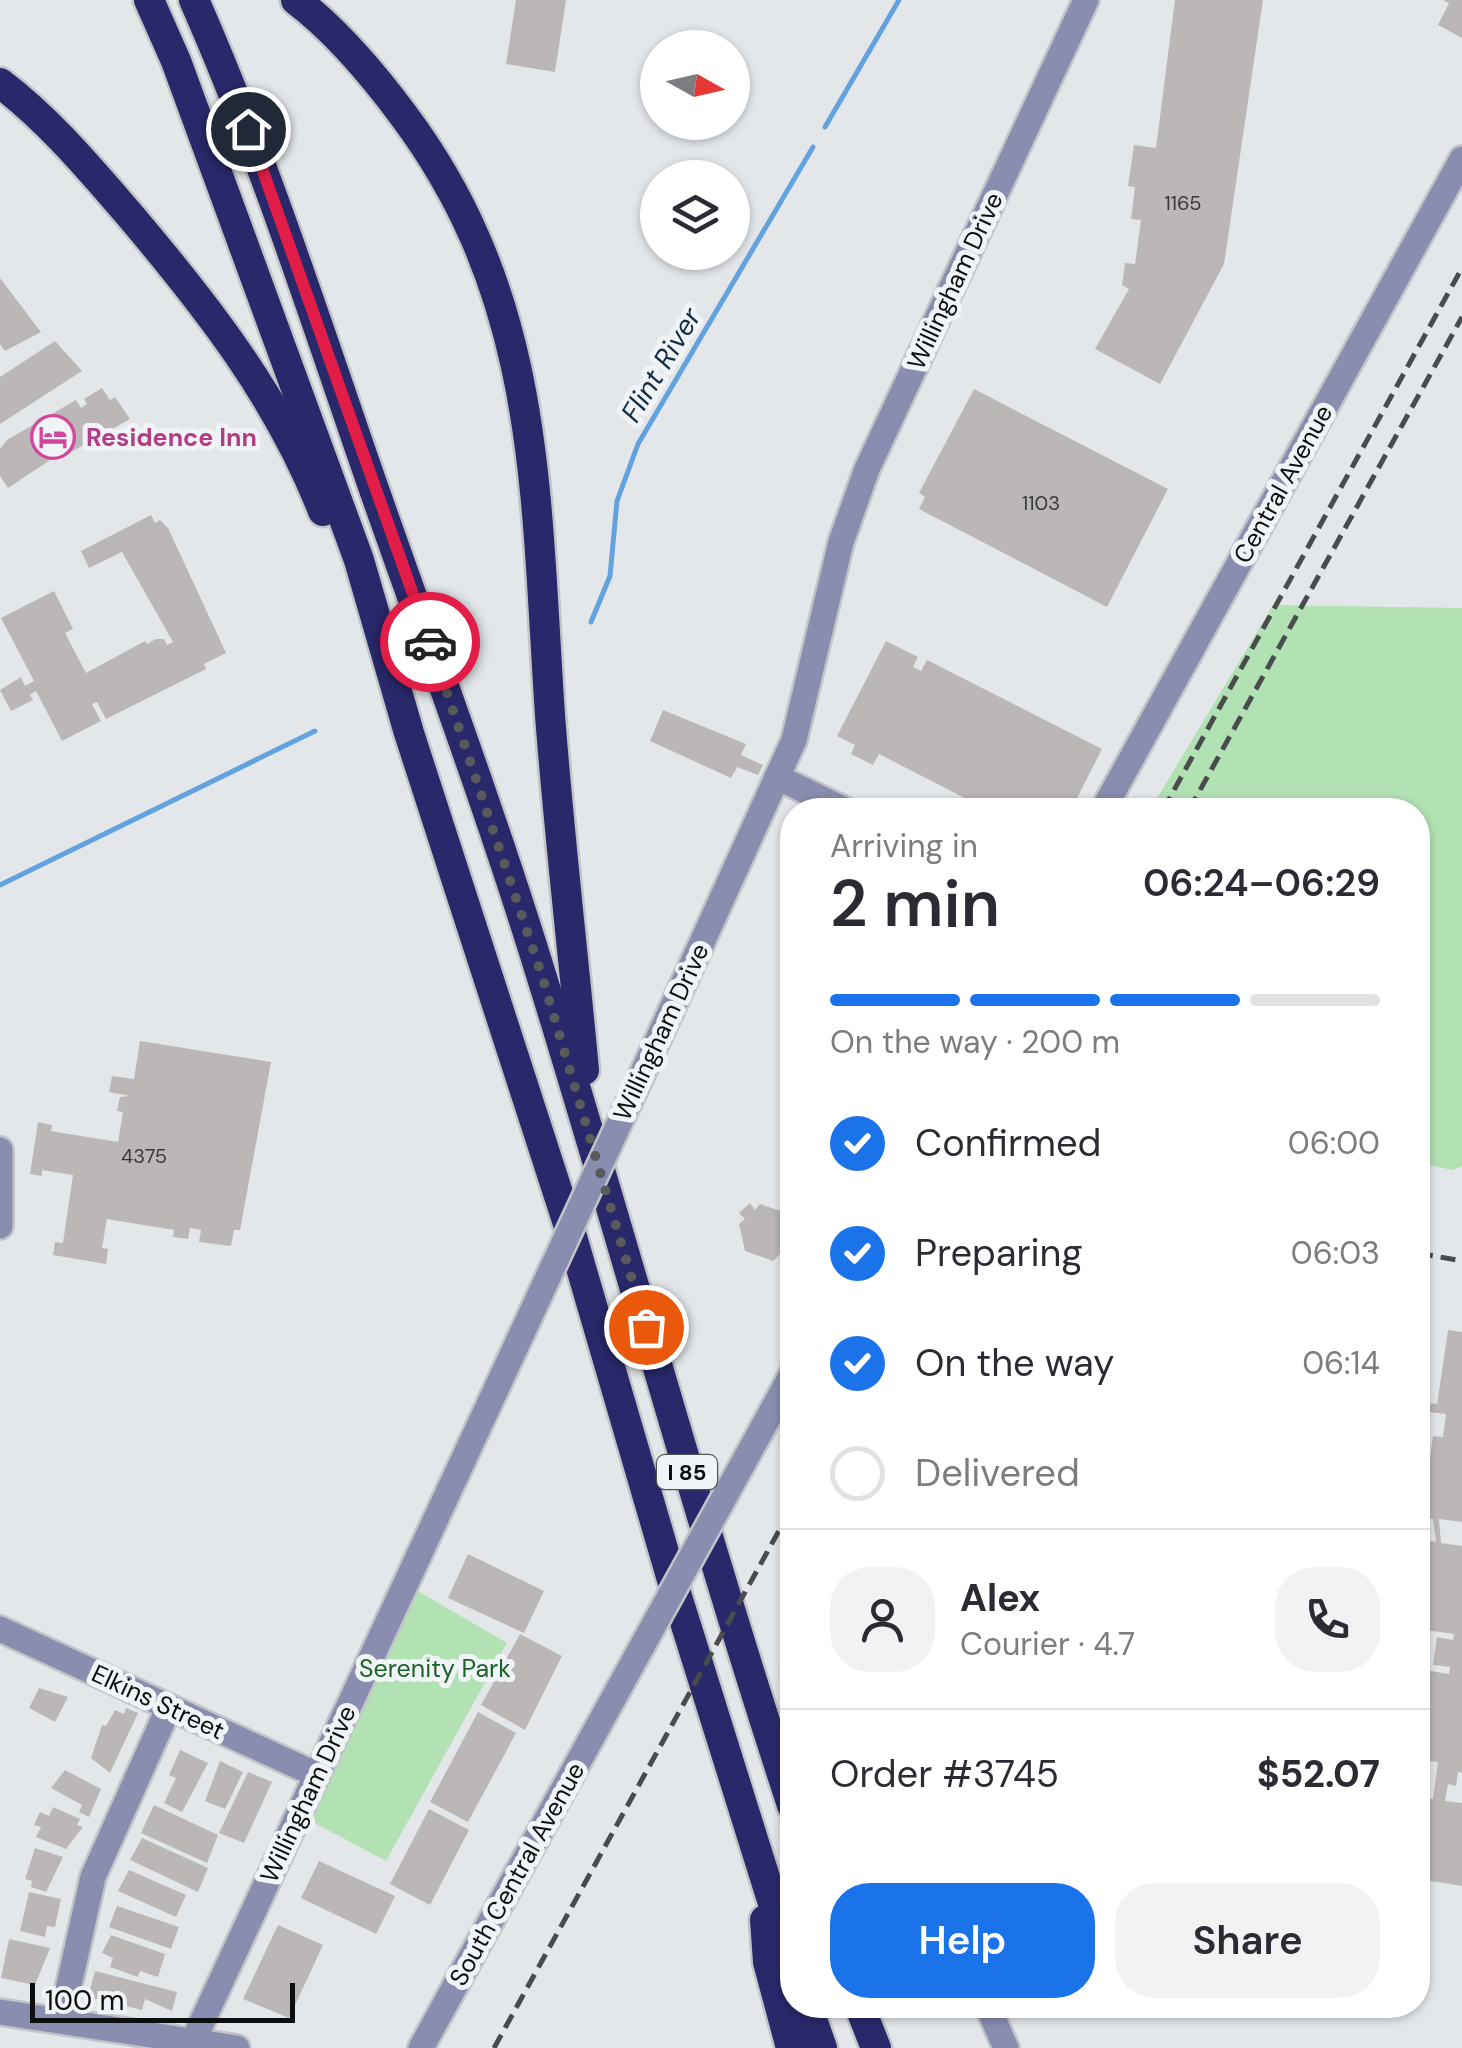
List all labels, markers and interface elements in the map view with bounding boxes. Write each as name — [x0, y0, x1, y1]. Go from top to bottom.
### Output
north arrow — [640, 30, 750, 140]
map controls — [640, 30, 750, 270]
pin — [206, 87, 291, 172]
icon: home — [221, 102, 276, 157]
button: layers — [640, 160, 750, 270]
street label: Willingham Drive — [900, 187, 1010, 375]
house number: 1165 — [1165, 190, 1201, 216]
water label: Flint River — [612, 301, 710, 429]
street label: Central Avenue — [1226, 399, 1340, 569]
hotel icon: Residence Inn — [30, 414, 76, 460]
place label: Residence Inn — [86, 421, 257, 454]
house number: 1103 — [1022, 490, 1060, 516]
courier — [380, 592, 480, 692]
icon: car — [403, 615, 458, 670]
text: Arriving in — [830, 825, 978, 867]
text: 06:24–06:29 — [1143, 858, 1380, 908]
text: 2 min — [830, 862, 1000, 946]
street label: Willingham Drive — [606, 938, 716, 1126]
text: On the way · 200 m — [830, 1021, 1120, 1063]
icon: check — [830, 1116, 885, 1171]
text: Confirmed — [915, 1118, 1101, 1168]
text: 06:00 — [1288, 1122, 1380, 1164]
house number: 4375 — [121, 1143, 167, 1169]
icon: check — [830, 1226, 885, 1281]
text: Preparing — [915, 1228, 1083, 1278]
text: 06:03 — [1291, 1232, 1380, 1274]
pin — [604, 1285, 689, 1370]
icon: bag — [619, 1300, 674, 1355]
icon: check — [830, 1336, 885, 1391]
text: On the way — [915, 1338, 1114, 1388]
text: 06:14 — [1302, 1342, 1380, 1384]
text: Delivered — [915, 1448, 1080, 1498]
road number: I 85 — [657, 1455, 717, 1489]
button: person — [830, 1567, 935, 1672]
button: phone — [1275, 1567, 1380, 1672]
text: Alex — [960, 1573, 1040, 1623]
text: Courier · 4.7 — [960, 1623, 1135, 1665]
park label: Serenity Park — [359, 1652, 511, 1685]
street label: Elkins Street — [86, 1657, 230, 1747]
street label: Willingham Drive — [253, 1700, 363, 1888]
text: Order #3745 — [830, 1749, 1059, 1799]
text: $52.07 — [1257, 1749, 1380, 1799]
street label: South Central Avenue — [442, 1756, 592, 1992]
button: Help — [830, 1883, 1095, 1998]
button: Share — [1115, 1883, 1380, 1998]
scale bar — [30, 1978, 295, 2022]
text: 100 m — [45, 1982, 124, 2019]

